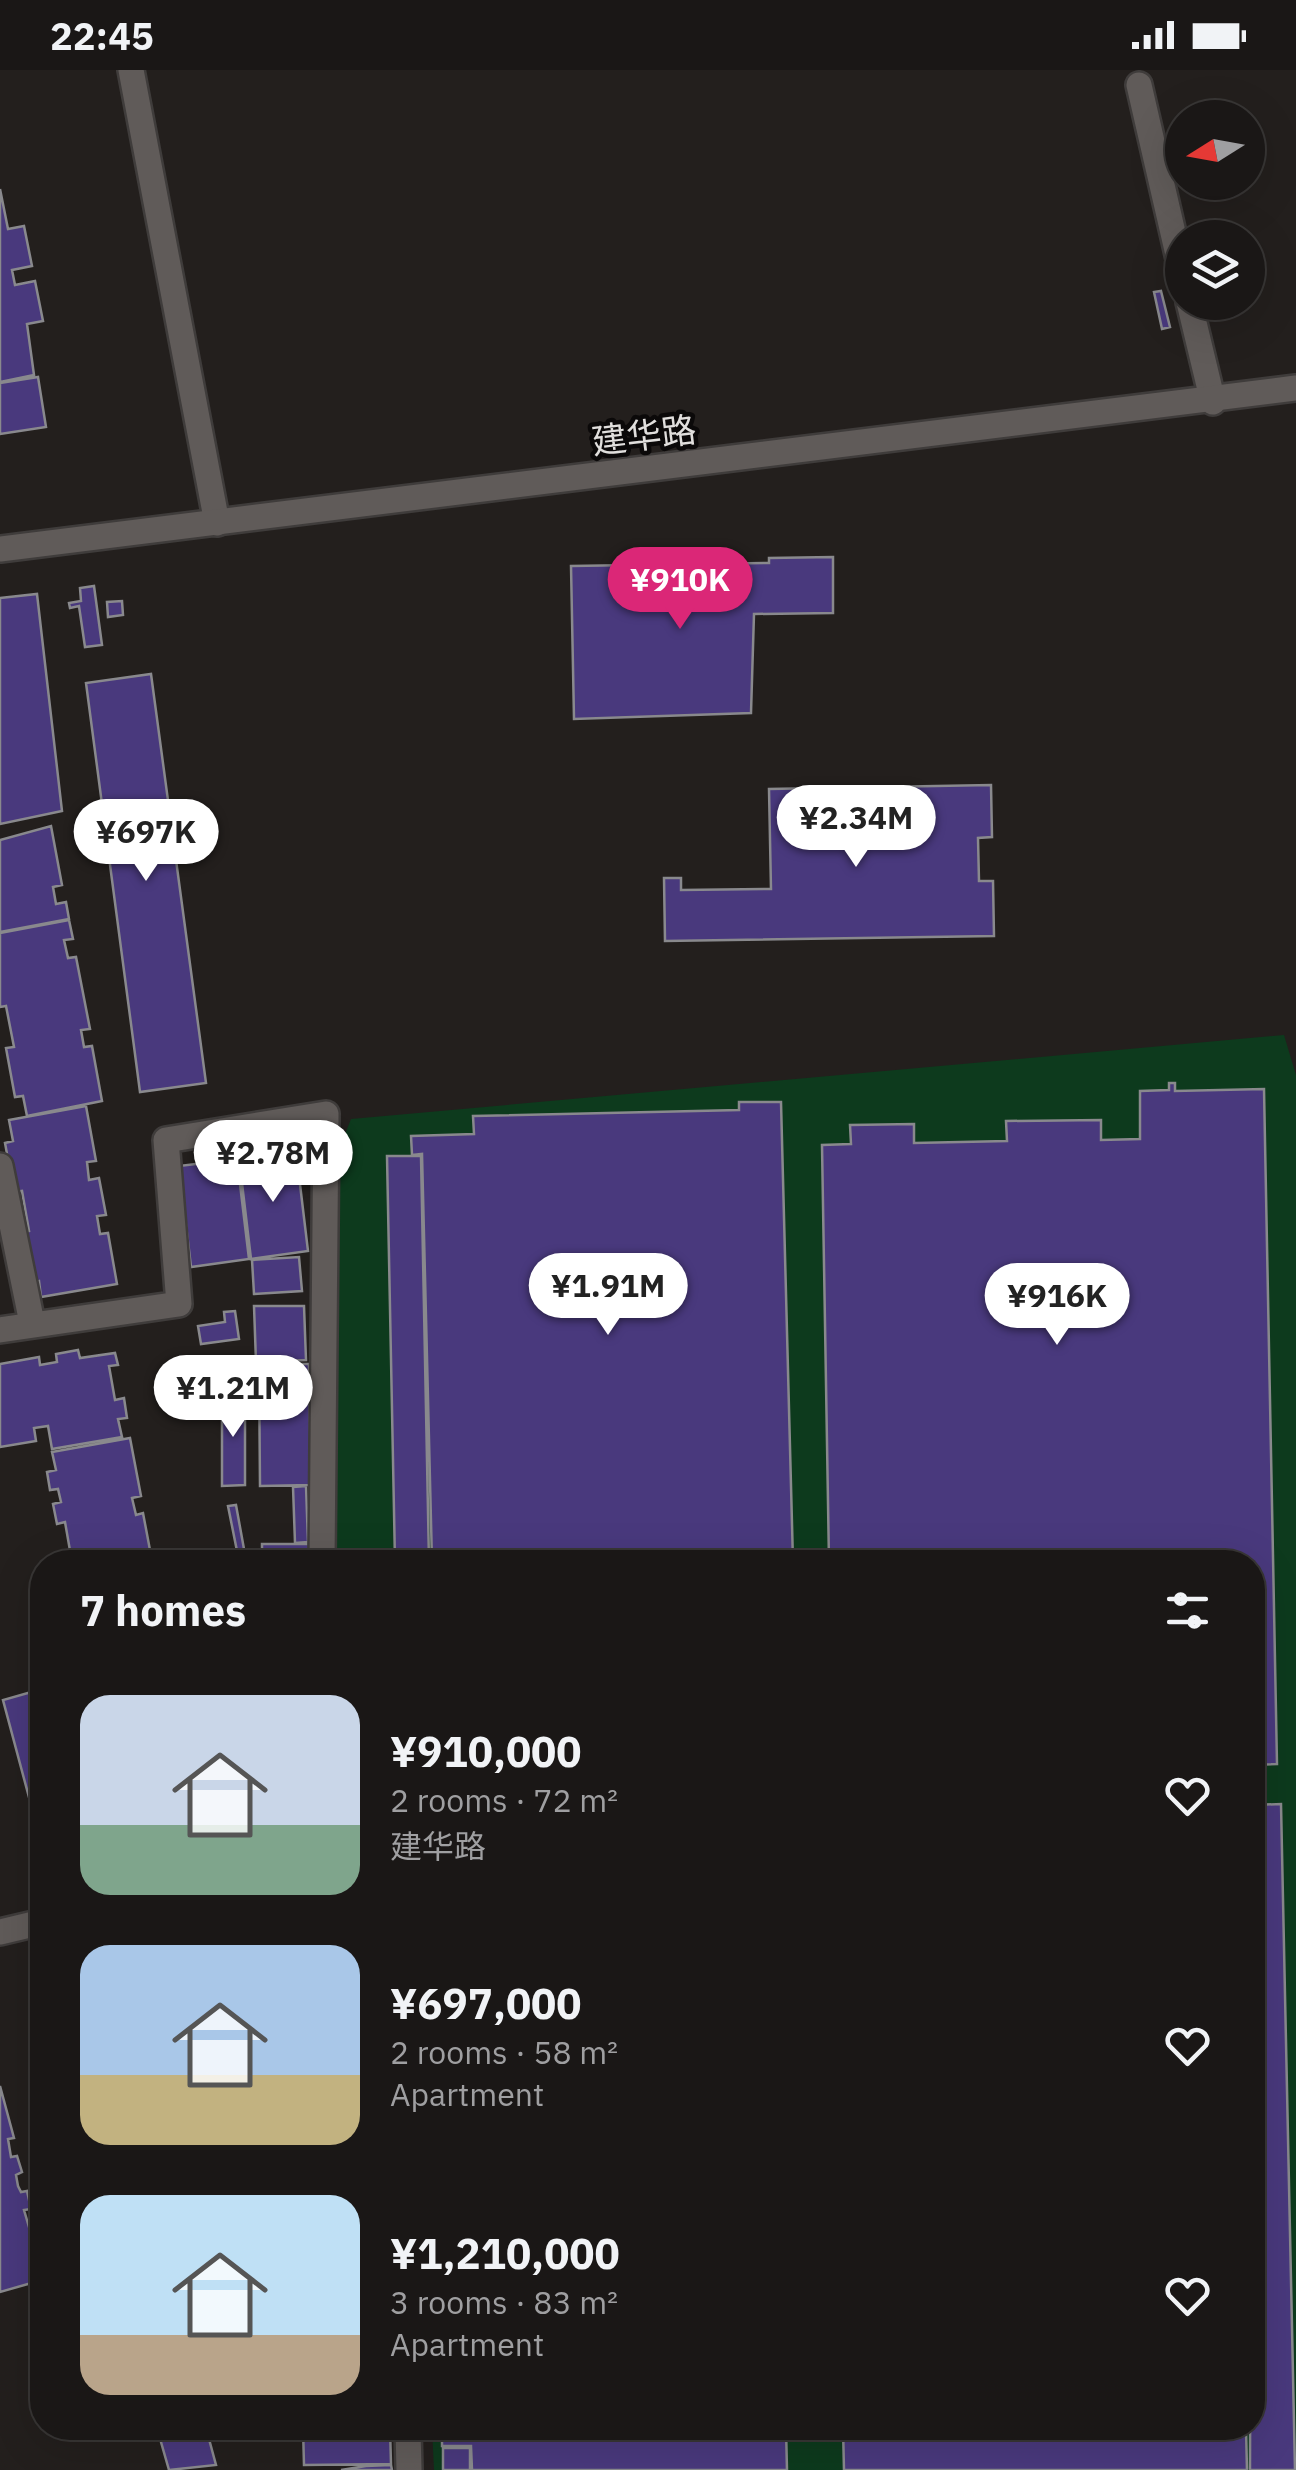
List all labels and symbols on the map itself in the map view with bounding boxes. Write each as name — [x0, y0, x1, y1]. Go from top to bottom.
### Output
north arrow — [1165, 100, 1265, 200]
street label: 建华路 — [589, 406, 699, 464]
pin: ¥910K — [610, 547, 750, 632]
pin: ¥2.34M — [775, 785, 937, 870]
pin: ¥697K — [76, 799, 216, 884]
pin: ¥2.78M — [192, 1120, 354, 1205]
pin: ¥1.91M — [527, 1253, 689, 1338]
pin: ¥916K — [987, 1263, 1127, 1348]
pin: ¥1.21M — [152, 1355, 314, 1440]

